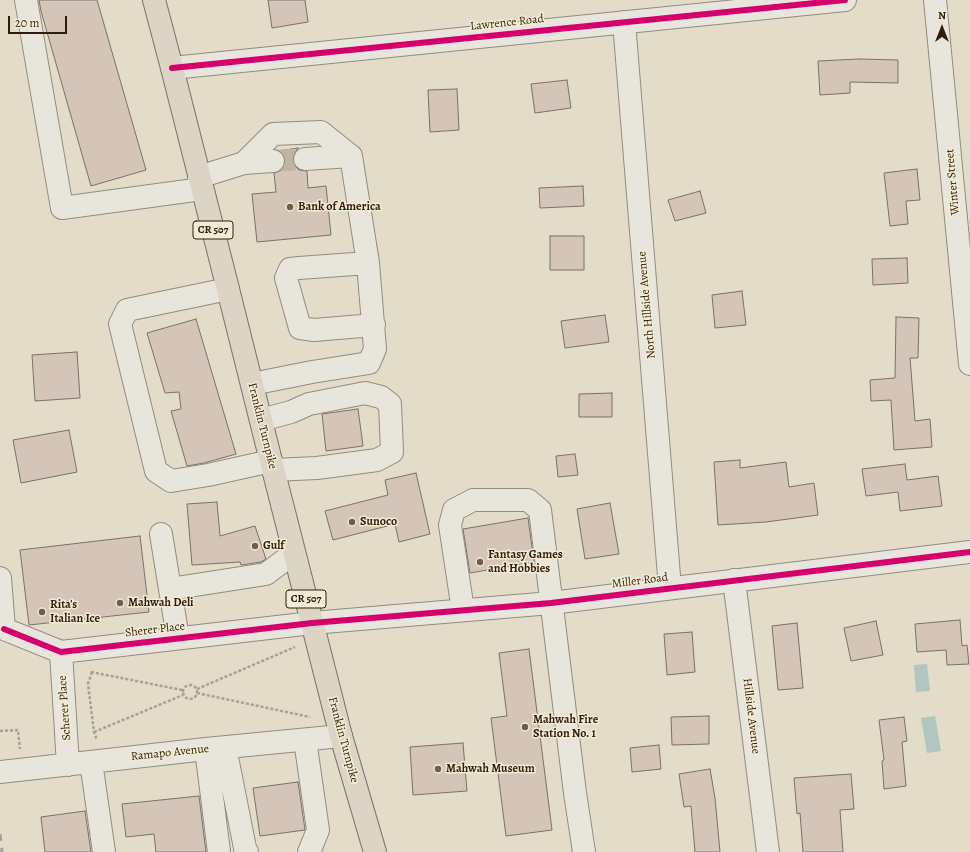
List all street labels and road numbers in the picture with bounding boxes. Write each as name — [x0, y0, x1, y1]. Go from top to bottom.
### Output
street label: Lawrence Road — [469, 12, 545, 34]
street label: Winter Street — [943, 148, 963, 216]
road number: CR 507 — [193, 221, 233, 239]
street label: North Hillside Avenue — [635, 251, 659, 359]
street label: Franklin Turnpike — [244, 381, 280, 471]
street label: Miller Road — [611, 570, 669, 592]
road number: CR 507 — [286, 590, 326, 608]
street label: Sherer Place — [124, 619, 186, 641]
street label: Scherer Place — [56, 675, 74, 741]
street label: Hillside Avenue — [739, 677, 763, 755]
street label: Franklin Turnpike — [325, 695, 361, 785]
street label: Ramapo Avenue — [130, 742, 210, 764]

